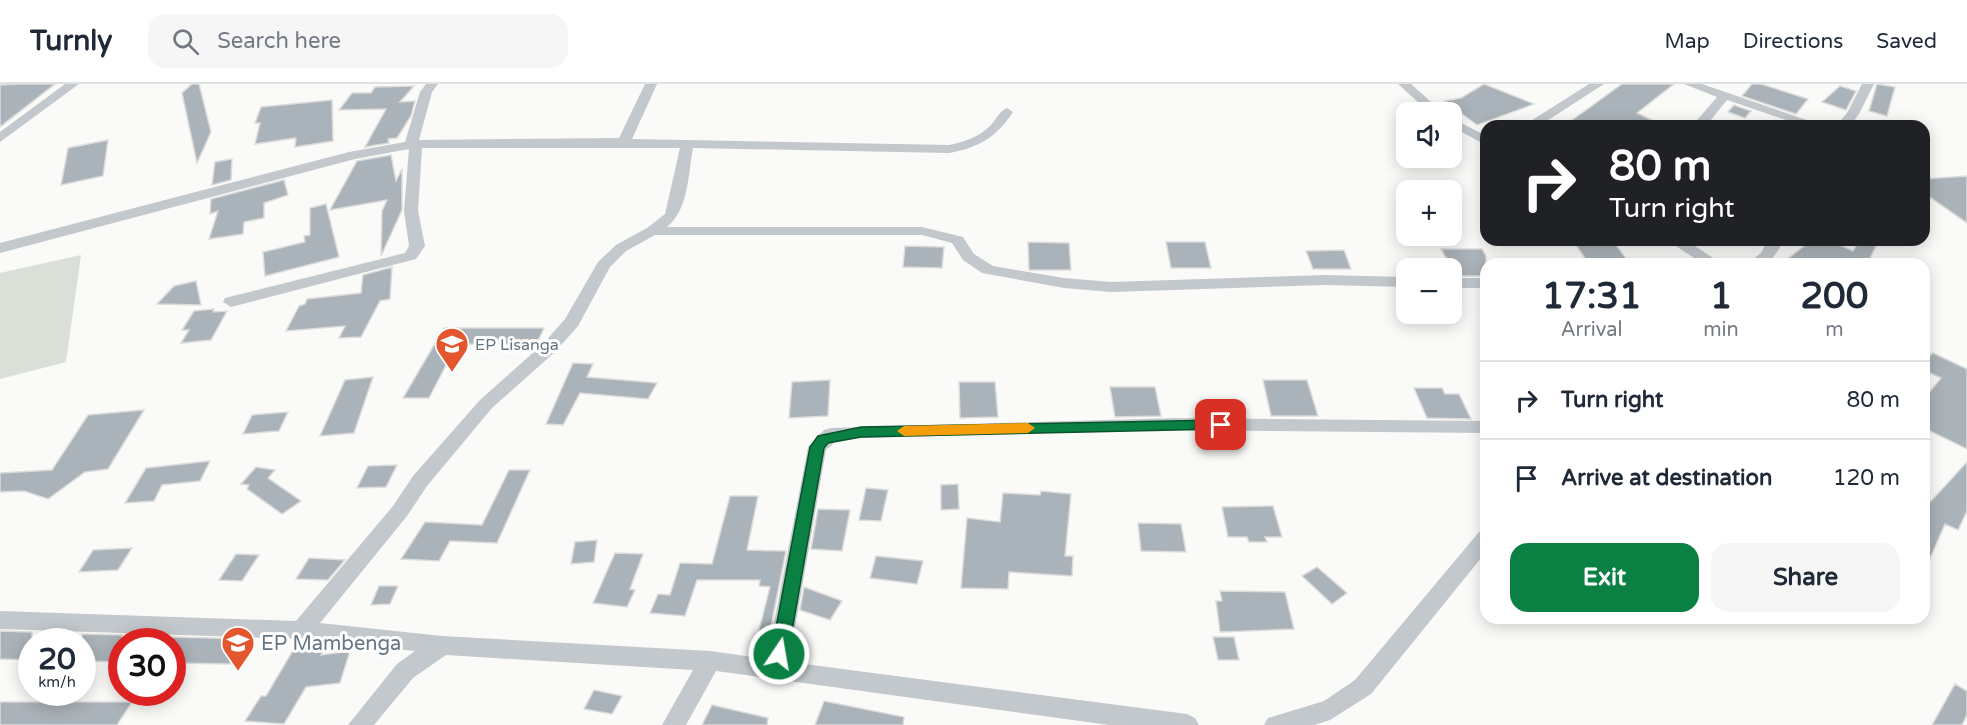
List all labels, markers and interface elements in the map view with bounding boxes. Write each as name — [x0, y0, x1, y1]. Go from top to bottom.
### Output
search box — [148, 14, 568, 68]
text: Turnly — [30, 24, 112, 58]
icon: search — [169, 25, 202, 58]
text: Search here — [217, 28, 341, 54]
text: Map — [1664, 29, 1710, 54]
text: Directions — [1743, 29, 1843, 54]
text: Saved — [1876, 29, 1937, 54]
map controls — [1396, 102, 1462, 324]
button: sound — [1396, 102, 1462, 168]
text: 80 m — [1609, 141, 1711, 192]
icon: right — [1510, 144, 1588, 222]
button: + — [1396, 180, 1462, 246]
text: Turn right — [1609, 192, 1735, 225]
button: − — [1396, 258, 1462, 324]
text: 17:31 — [1542, 275, 1642, 318]
text: 1 — [1710, 275, 1732, 318]
text: 200 — [1800, 275, 1868, 318]
text: Arrival — [1561, 318, 1623, 342]
text: min — [1703, 318, 1739, 342]
text: m — [1825, 318, 1844, 342]
school or university icon: EP Lisanga — [434, 326, 470, 373]
place label: EP Lisanga — [475, 335, 559, 355]
icon: right — [1510, 384, 1543, 417]
text: Turn right — [1561, 387, 1663, 413]
text: 80 m — [1846, 387, 1900, 413]
pin — [1195, 399, 1246, 450]
icon: arrive — [1204, 408, 1237, 441]
icon: arrive — [1510, 462, 1543, 495]
text: Arrive at destination — [1561, 465, 1772, 491]
text: 120 m — [1833, 465, 1900, 491]
button: Exit — [1510, 543, 1699, 612]
button: Share — [1711, 543, 1900, 612]
position arrow — [747, 622, 811, 686]
school or university icon: EP Mambenga — [220, 625, 256, 672]
speed limit sign: 30 — [108, 628, 186, 706]
place label: EP Mambenga — [261, 632, 401, 656]
text: 20 — [38, 641, 76, 678]
text: km/h — [38, 673, 76, 691]

